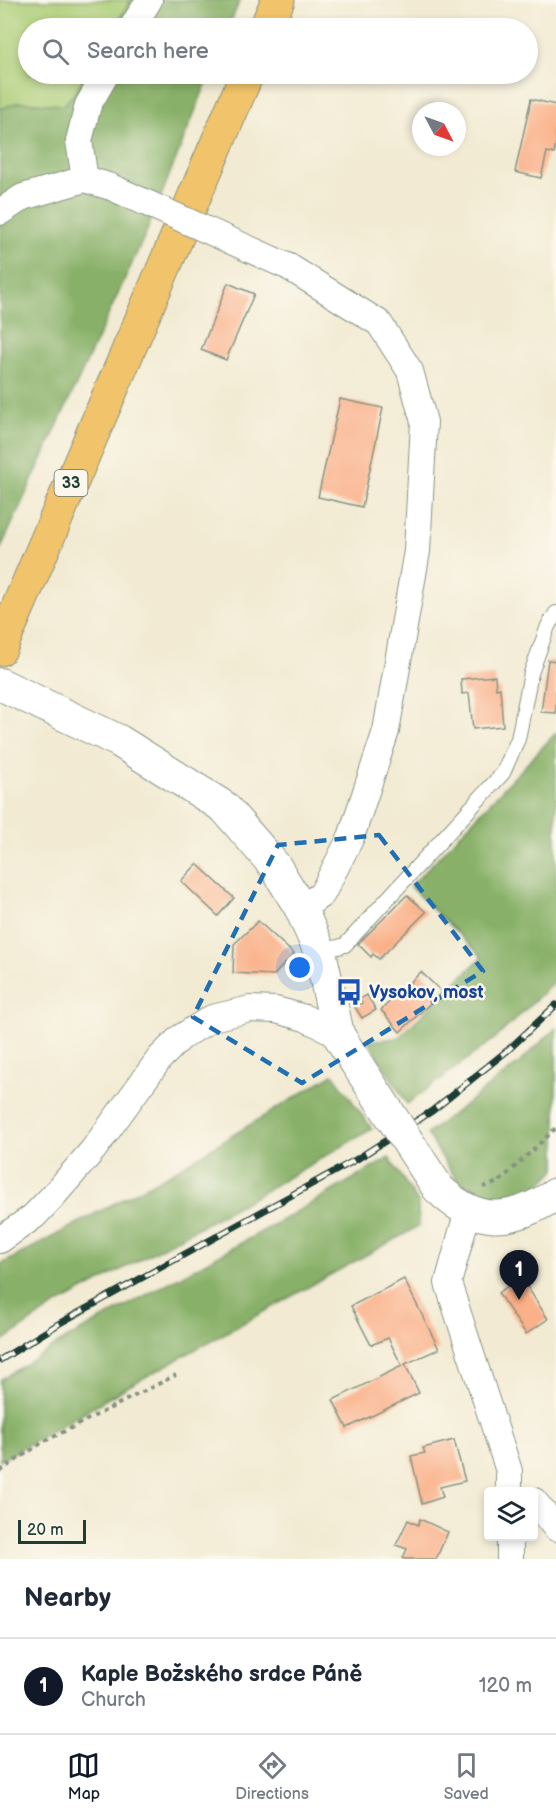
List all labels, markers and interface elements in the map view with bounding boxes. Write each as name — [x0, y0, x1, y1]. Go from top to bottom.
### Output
search box — [18, 18, 538, 84]
icon: search — [39, 35, 72, 68]
text: Search here — [87, 38, 209, 65]
north arrow — [412, 102, 466, 156]
road number: 33 — [54, 470, 88, 496]
your location — [285, 953, 314, 982]
bus stop icon: Vysokov, most — [334, 977, 364, 1007]
place label: Vysokov, most — [369, 982, 483, 1003]
pin: 1 — [500, 1250, 538, 1300]
map controls — [484, 1487, 538, 1541]
button: layers — [484, 1487, 538, 1541]
scale bar — [18, 1517, 86, 1544]
text: 20 m — [27, 1521, 63, 1540]
text: Nearby — [24, 1583, 111, 1614]
text: Kaple Božského srdce Páně — [81, 1661, 362, 1688]
text: 1 — [39, 1674, 48, 1698]
text: 120 m — [479, 1674, 532, 1698]
text: Church — [81, 1688, 146, 1712]
tab: Map — [67, 1749, 100, 1804]
tab: Directions — [235, 1749, 309, 1804]
tab: Saved — [444, 1749, 489, 1804]

